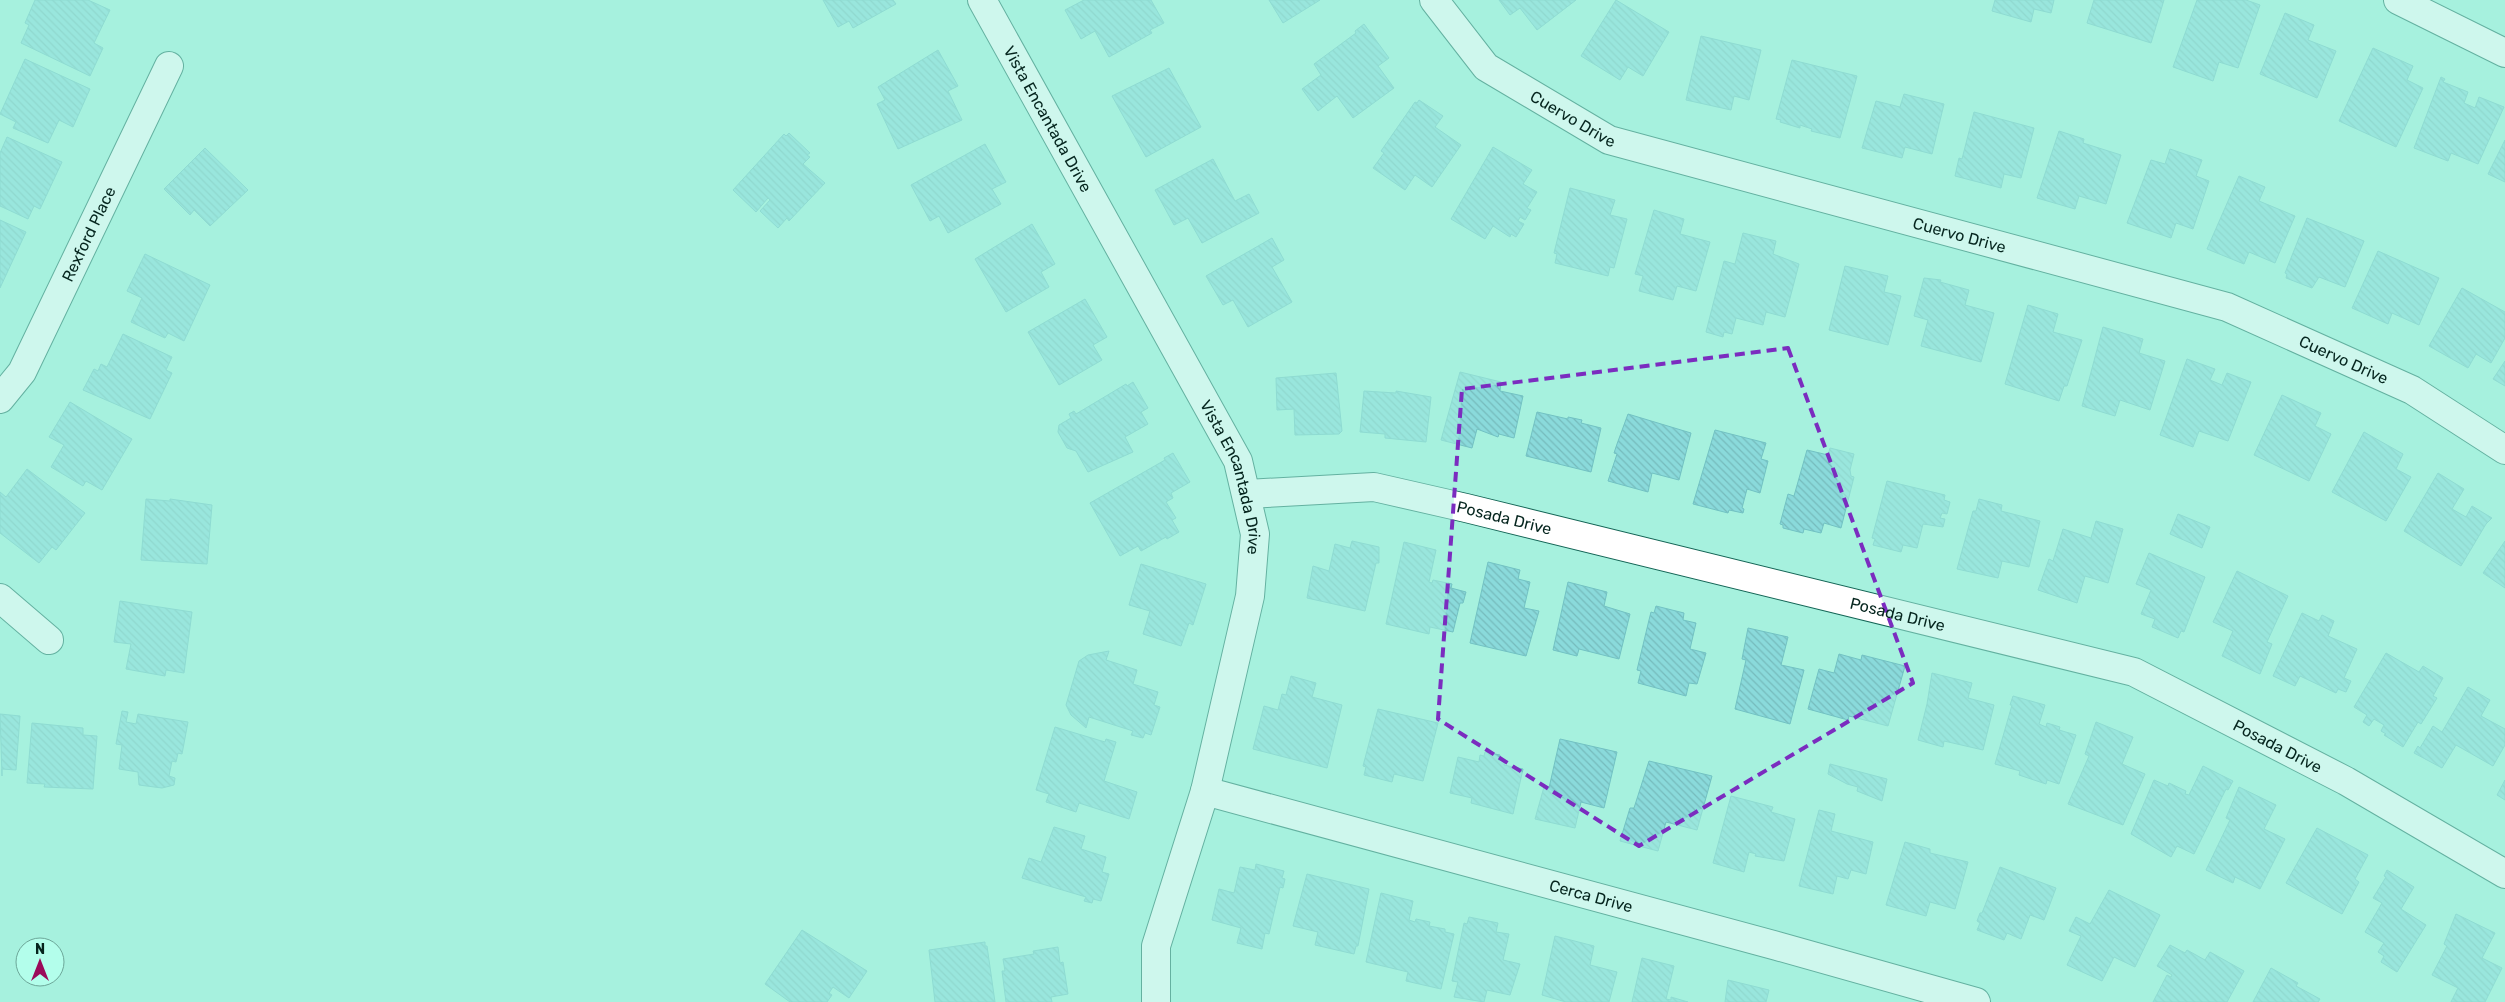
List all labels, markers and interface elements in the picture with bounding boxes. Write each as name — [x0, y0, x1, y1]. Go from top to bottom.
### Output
street label: Vista Encantada Drive — [1000, 43, 1096, 195]
street label: Cuervo Drive — [1527, 86, 1617, 151]
street label: Rexford Place — [57, 183, 119, 285]
street label: Cuervo Drive — [1911, 213, 2008, 256]
street label: Cuervo Drive — [2296, 331, 2391, 388]
street label: Vista Encantada Drive — [1196, 397, 1265, 556]
street label: Posada Drive — [1455, 497, 1554, 538]
street label: Posada Drive — [1848, 593, 1947, 635]
street label: Posada Drive — [2230, 715, 2325, 777]
street label: Cerca Drive — [1547, 875, 1635, 916]
north arrow — [15, 937, 65, 987]
text: N — [35, 941, 45, 958]

